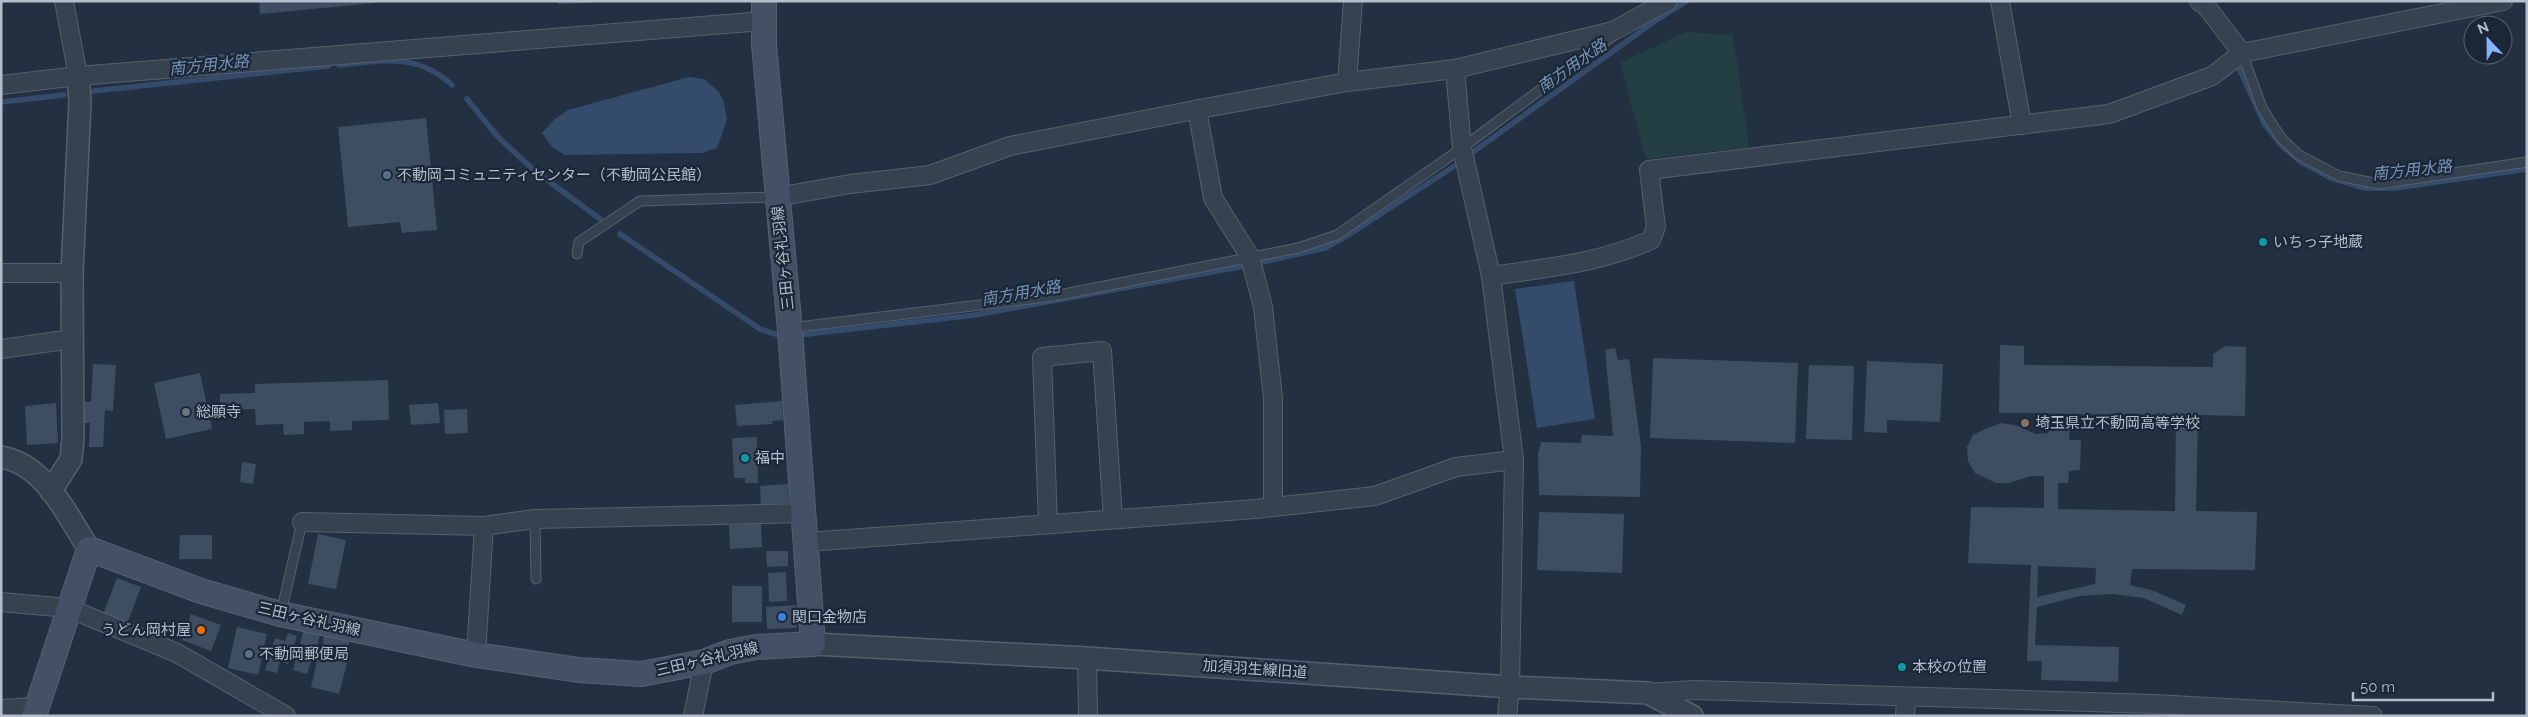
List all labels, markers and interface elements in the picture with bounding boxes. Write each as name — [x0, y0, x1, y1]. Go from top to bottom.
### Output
north arrow — [2463, 15, 2513, 65]
text: N — [2475, 19, 2491, 37]
water label: 南方用水路 — [1534, 34, 1612, 97]
water label: 南方用水路 — [168, 51, 252, 79]
water label: 南方用水路 — [2371, 156, 2455, 184]
place label: 不動岡コミュニティセンター（不動岡公民館） — [397, 166, 711, 184]
marker: 不動岡コミュニティセンター（不動岡公民館） — [381, 169, 393, 181]
street label: 三田ヶ谷礼羽線 — [769, 205, 797, 311]
place label: いちっ子地蔵 — [2273, 233, 2363, 251]
marker: いちっ子地蔵 — [2257, 236, 2269, 248]
water label: 南方用水路 — [980, 276, 1064, 309]
place label: 総願寺 — [196, 403, 241, 421]
marker: 総願寺 — [180, 406, 192, 418]
place label: 埼玉県立不動岡高等学校 — [2035, 414, 2200, 432]
marker: 埼玉県立不動岡高等学校 — [2019, 417, 2031, 429]
place label: 福中 — [755, 449, 785, 467]
marker: 福中 — [739, 452, 751, 464]
street label: 三田ヶ谷礼羽線 — [256, 598, 362, 640]
place label: 関口金物店 — [792, 608, 867, 626]
marker: 関口金物店 — [776, 611, 788, 623]
place label: うどん岡村屋 — [101, 621, 191, 639]
marker: うどん岡村屋 — [195, 624, 207, 636]
street label: 三田ヶ谷礼羽線 — [654, 638, 760, 680]
place label: 不動岡郵便局 — [259, 645, 349, 663]
marker: 不動岡郵便局 — [243, 648, 255, 660]
street label: 加須羽生線旧道 — [1202, 656, 1308, 682]
place label: 本校の位置 — [1912, 658, 1987, 676]
marker: 本校の位置 — [1896, 661, 1908, 673]
scale bar — [2353, 670, 2493, 702]
text: 50 m — [2360, 678, 2395, 696]

